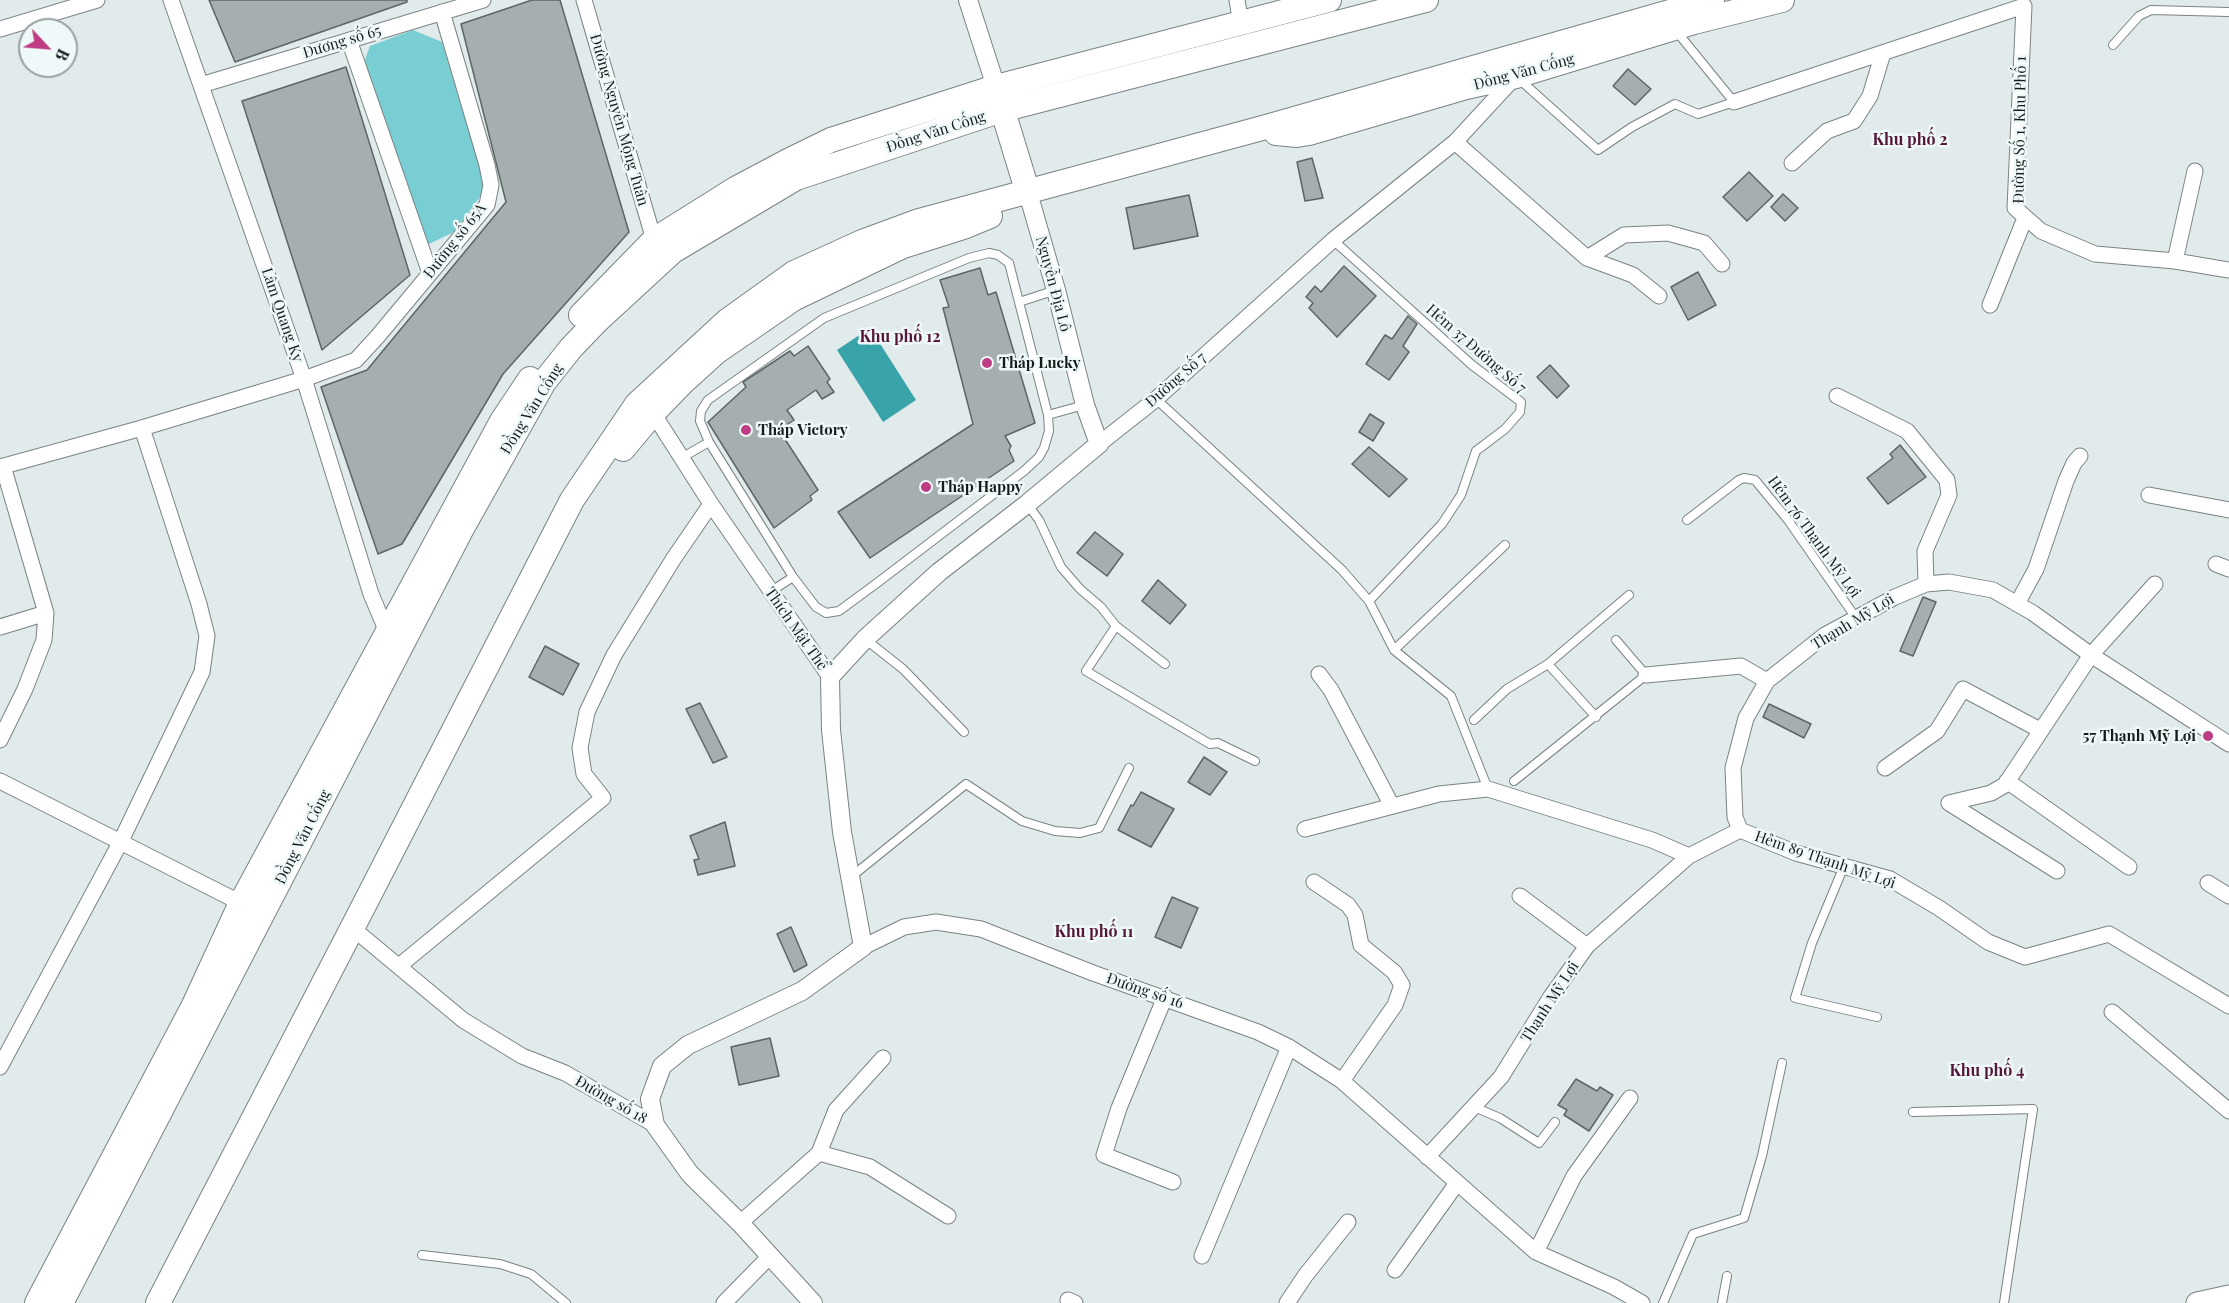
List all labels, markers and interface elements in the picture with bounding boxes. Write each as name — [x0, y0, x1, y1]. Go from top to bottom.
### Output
north arrow — [18, 18, 78, 78]
street label: Đương số 65 — [301, 22, 383, 62]
street label: Đường Nguyễn Mộng Tuân — [586, 32, 652, 208]
text: B — [51, 46, 75, 65]
street label: Đồng Văn Cống — [1472, 50, 1576, 94]
street label: Đường Số 1, Khu Phố 1 — [2010, 56, 2030, 204]
street label: Đồng Văn Cống — [884, 107, 988, 157]
district label: Khu phố 2 — [1872, 130, 1948, 150]
street label: Đường số 65A — [420, 200, 490, 282]
street label: Nguyễn Địa Lô — [1032, 234, 1074, 334]
street label: Lâm Quang Ky — [257, 266, 307, 364]
street label: Hẻm 37 Đường Số 7 — [1422, 301, 1530, 397]
district label: Khu phố 12 — [859, 327, 941, 347]
street label: Đường Số 7 — [1142, 349, 1210, 411]
place label: Tháp Lucky — [999, 354, 1081, 372]
marker: Tháp Lucky — [980, 356, 994, 370]
street label: Đồng Văn Cống — [497, 360, 567, 458]
place label: Tháp Victory — [758, 421, 848, 439]
marker: Tháp Victory — [739, 423, 753, 437]
street label: Hẻm 76 Thạnh Mỹ Lợi — [1764, 473, 1864, 601]
place label: Tháp Happy — [938, 478, 1023, 496]
marker: Tháp Happy — [919, 480, 933, 494]
street label: Thích Mật Thể — [761, 584, 831, 674]
street label: Thạnh Mỹ Lợi — [1809, 590, 1897, 654]
place label: 57 Thạnh Mỹ Lợi — [2083, 727, 2196, 745]
marker: 57 Thạnh Mỹ Lợi — [2201, 729, 2215, 743]
street label: Đồng Văn Cống — [271, 787, 335, 887]
street label: Hẻm 89 Thạnh Mỹ Lợi — [1752, 827, 1898, 893]
district label: Khu phố 11 — [1055, 922, 1133, 942]
street label: Thạnh Mỹ Lợi — [1517, 958, 1583, 1046]
street label: Đường số 16 — [1104, 969, 1186, 1013]
district label: Khu phố 4 — [1949, 1061, 2025, 1081]
street label: Đường số 18 — [572, 1072, 650, 1128]

